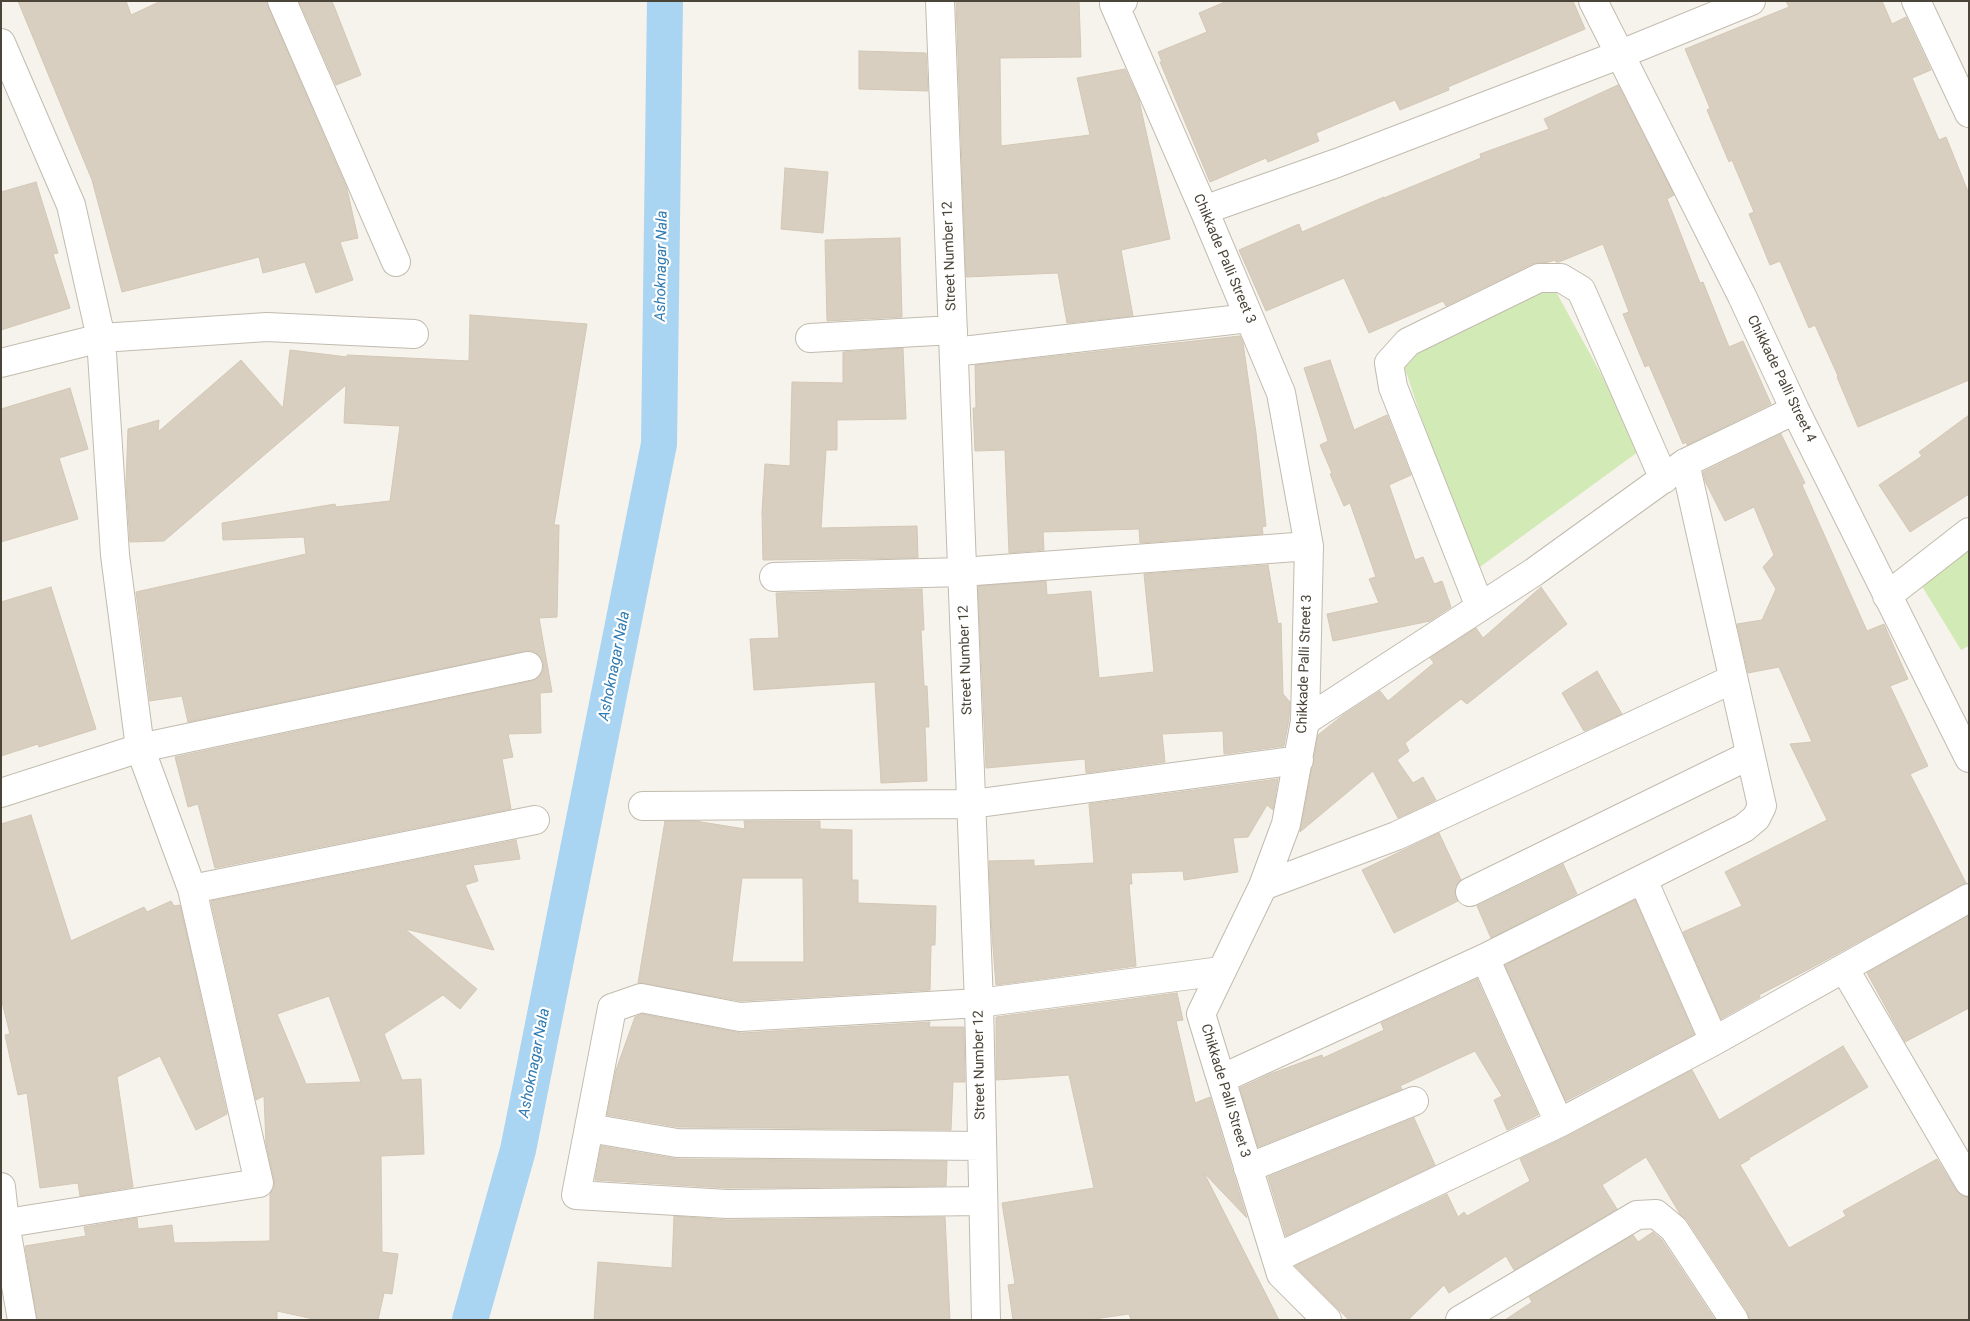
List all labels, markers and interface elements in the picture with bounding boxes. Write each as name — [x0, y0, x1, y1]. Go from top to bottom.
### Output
street label: Chikkade Palli Street 3 — [1189, 192, 1259, 326]
street label: Street Number 12 — [940, 201, 960, 311]
water label: Ashoknagar Nala — [652, 210, 672, 322]
street label: Chikkade Palli Street 4 — [1743, 313, 1819, 445]
street label: Chikkade Palli Street 3 — [1294, 594, 1316, 734]
street label: Street Number 12 — [956, 605, 976, 715]
water label: Ashoknagar Nala — [596, 610, 634, 722]
water label: Ashoknagar Nala — [516, 1007, 554, 1119]
street label: Street Number 12 — [971, 1010, 989, 1120]
street label: Chikkade Palli Street 3 — [1197, 1022, 1253, 1160]

